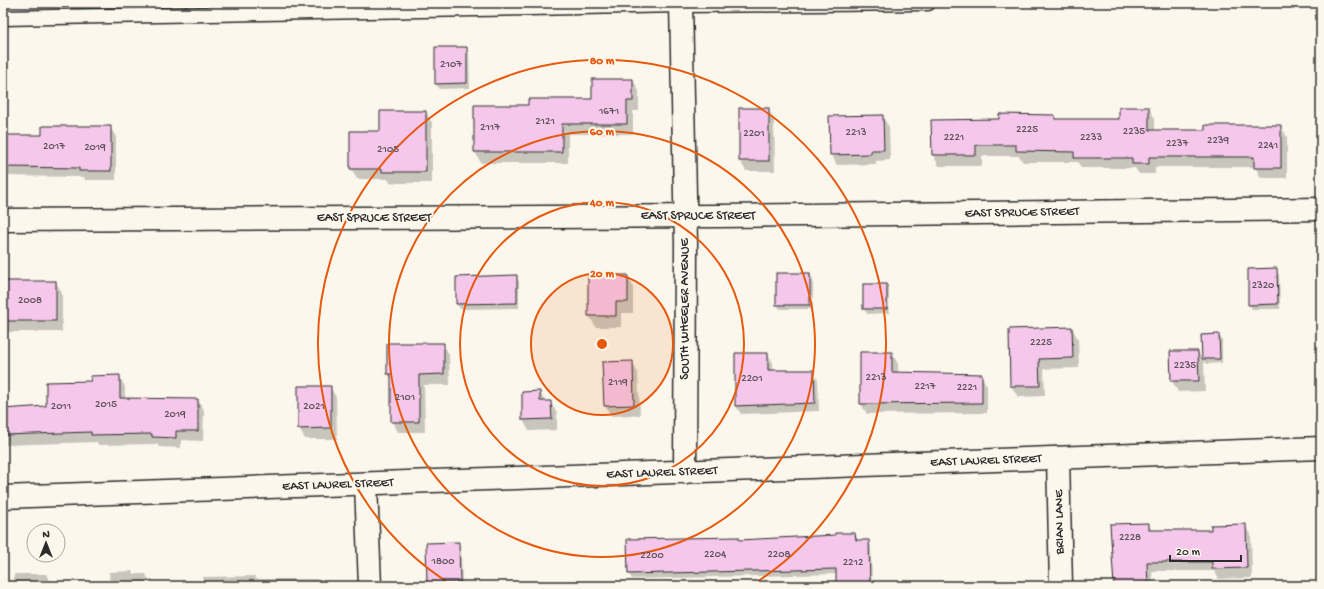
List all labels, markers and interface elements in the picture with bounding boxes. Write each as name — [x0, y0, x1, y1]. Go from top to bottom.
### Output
text: 80 m — [590, 55, 615, 69]
house number: 2107 — [440, 59, 462, 71]
house number: 1671 — [598, 106, 619, 118]
house number: 2121 — [535, 116, 555, 128]
house number: 2117 — [480, 122, 500, 134]
house number: 2225 — [1016, 124, 1038, 136]
text: 60 m — [590, 126, 615, 140]
house number: 2235 — [1123, 126, 1145, 138]
house number: 2213 — [846, 127, 867, 139]
house number: 2201 — [743, 128, 765, 140]
house number: 2221 — [944, 132, 964, 144]
house number: 2233 — [1080, 132, 1102, 144]
house number: 2239 — [1207, 135, 1229, 147]
house number: 2237 — [1166, 138, 1188, 150]
house number: 2241 — [1258, 140, 1278, 152]
house number: 2017 — [43, 141, 65, 153]
house number: 2019 — [84, 142, 106, 154]
house number: 2105 — [377, 144, 399, 156]
text: 40 m — [589, 197, 614, 211]
street label: EAST SPRUCE STREET — [965, 204, 1080, 221]
street label: EAST SPRUCE STREET — [641, 209, 756, 224]
street label: EAST SPRUCE STREET — [317, 211, 432, 226]
street label: SOUTH WHEELER AVENUE — [678, 237, 693, 380]
text: 20 m — [590, 268, 615, 282]
house number: 2320 — [1252, 280, 1274, 292]
house number: 2008 — [18, 295, 42, 307]
centre of rings — [595, 337, 609, 351]
house number: 2225 — [1030, 337, 1052, 349]
house number: 2235 — [1174, 360, 1196, 372]
house number: 2213 — [866, 372, 887, 384]
house number: 2201 — [741, 373, 763, 385]
house number: 2119 — [608, 377, 628, 389]
house number: 2217 — [915, 381, 936, 393]
house number: 2221 — [957, 382, 977, 394]
house number: 2101 — [395, 392, 415, 404]
house number: 2015 — [95, 399, 117, 411]
house number: 2011 — [51, 401, 71, 413]
house number: 2021 — [303, 401, 325, 413]
house number: 2019 — [164, 409, 186, 421]
street label: EAST LAUREL STREET — [930, 452, 1043, 470]
street label: EAST LAUREL STREET — [606, 464, 719, 482]
street label: EAST LAUREL STREET — [282, 476, 395, 494]
street label: BRIAN LANE — [1052, 489, 1068, 556]
north arrow — [26, 523, 66, 563]
text: N — [42, 529, 50, 541]
house number: 2228 — [1119, 532, 1141, 544]
scale bar — [1170, 537, 1241, 563]
text: 20 m — [1176, 546, 1201, 560]
house number: 2204 — [704, 549, 727, 561]
house number: 2208 — [767, 549, 791, 561]
house number: 2200 — [640, 550, 664, 562]
house number: 1800 — [431, 556, 454, 568]
house number: 2212 — [843, 557, 864, 569]

